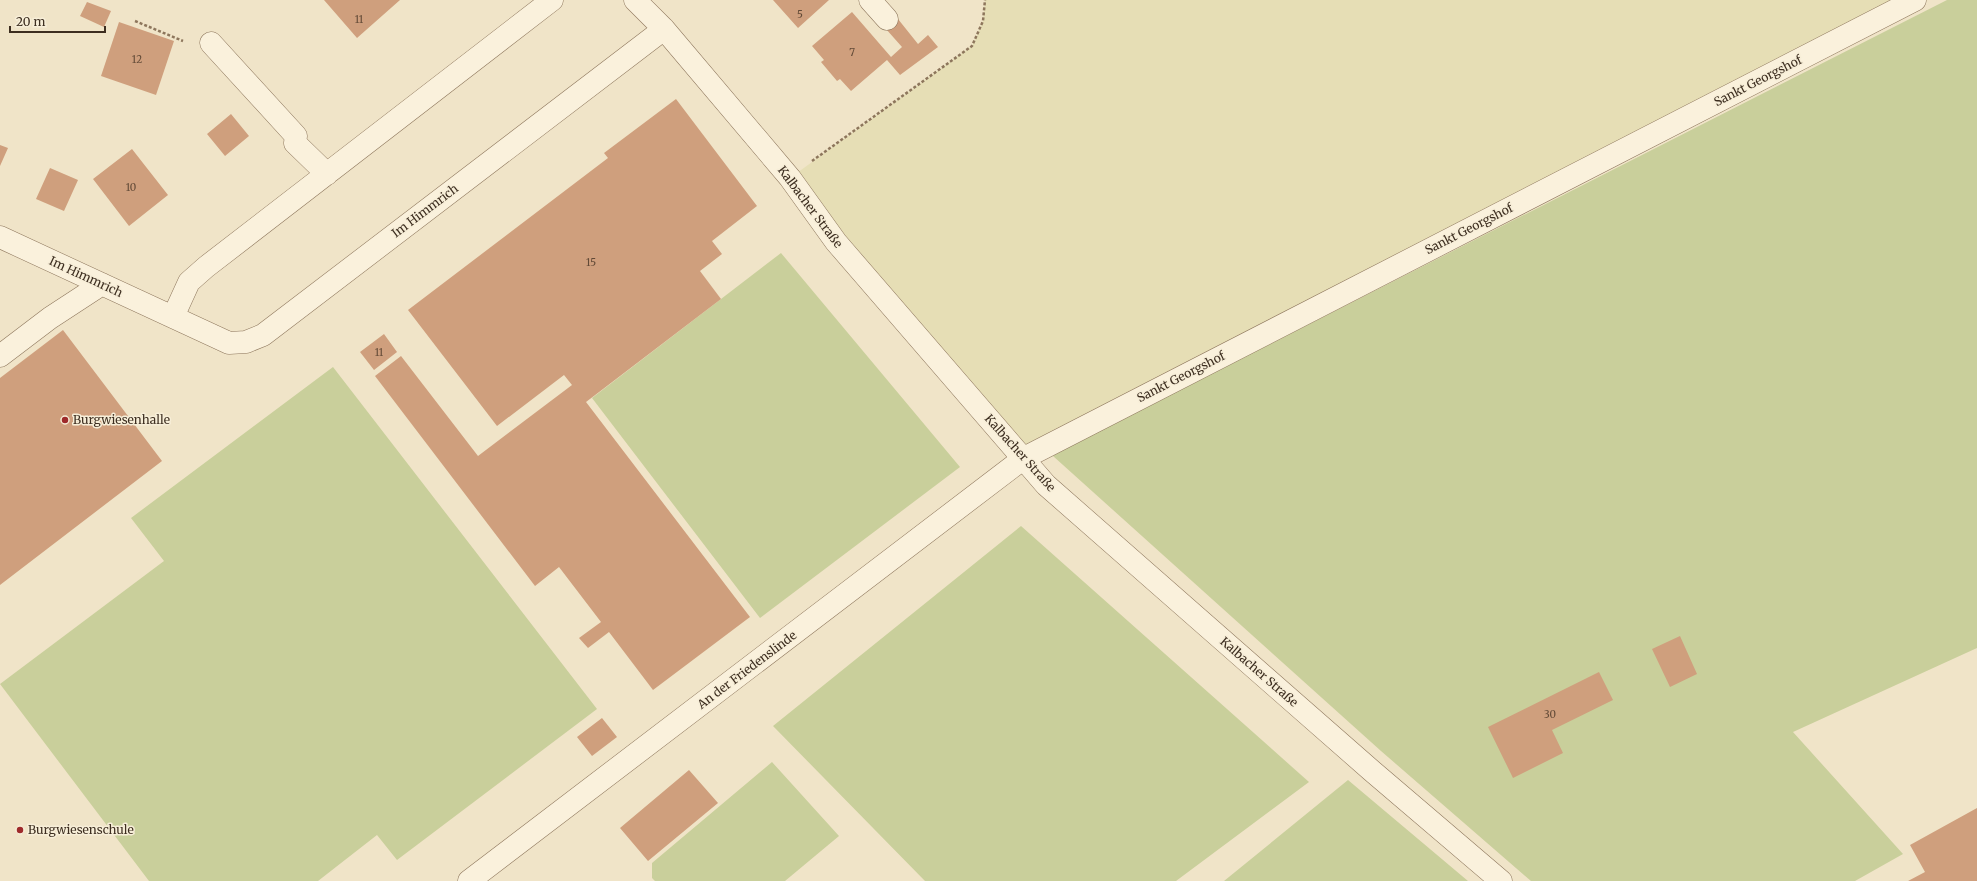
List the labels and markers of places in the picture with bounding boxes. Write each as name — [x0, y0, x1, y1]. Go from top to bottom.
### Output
place label: Burgwiesenhalle — [73, 412, 170, 427]
marker: Burgwiesenhalle — [60, 415, 70, 425]
place label: Burgwiesenschule — [28, 822, 134, 837]
marker: Burgwiesenschule — [15, 825, 25, 835]

